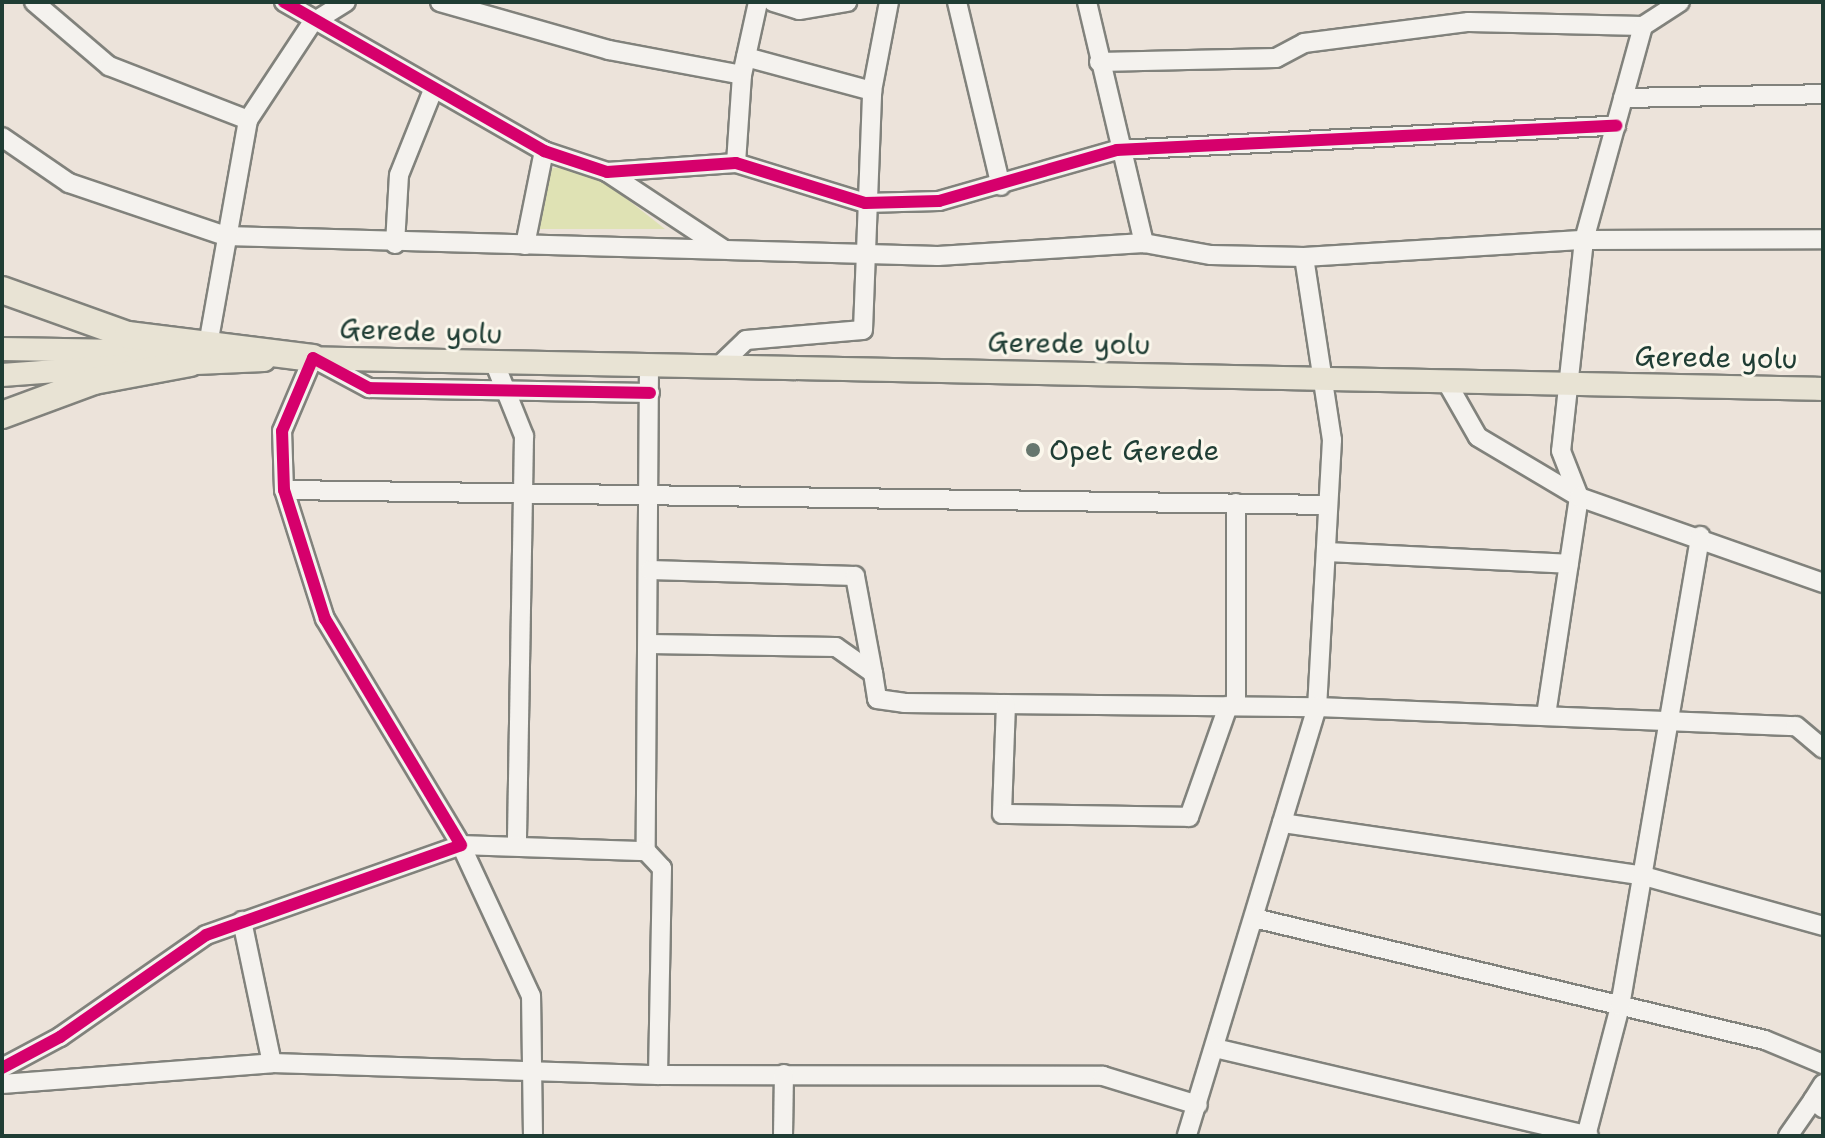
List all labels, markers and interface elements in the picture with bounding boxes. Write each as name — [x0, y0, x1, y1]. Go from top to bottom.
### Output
street label: Gerede yolu — [339, 311, 503, 351]
street label: Gerede yolu — [987, 325, 1151, 361]
street label: Gerede yolu — [1634, 339, 1798, 375]
place label: Opet Gerede — [1049, 433, 1219, 467]
marker: Opet Gerede — [1024, 441, 1042, 459]

